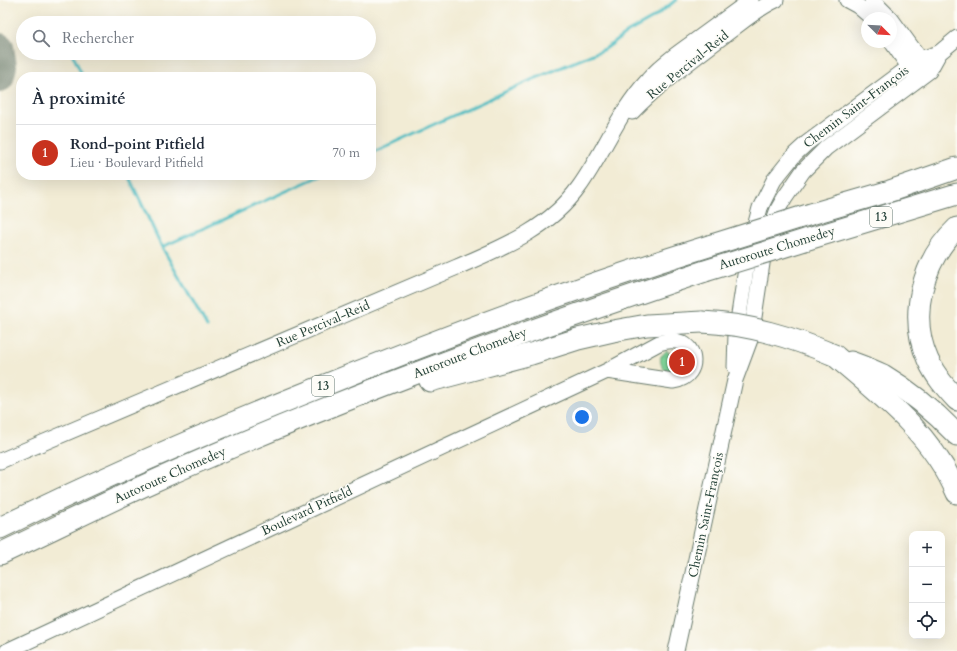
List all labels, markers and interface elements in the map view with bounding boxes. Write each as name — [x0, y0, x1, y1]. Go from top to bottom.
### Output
north arrow — [861, 12, 897, 48]
search box — [16, 16, 376, 60]
street label: Rue Percival-Reid — [643, 26, 733, 104]
icon: search — [30, 27, 52, 49]
text: Rechercher — [62, 28, 134, 48]
street label: Chemin Saint-François — [800, 61, 912, 153]
text: À proximité — [32, 87, 126, 110]
text: Rond-point Pitfield — [70, 134, 205, 154]
text: 1 — [42, 144, 48, 162]
text: 70 m — [332, 144, 360, 162]
text: Lieu · Boulevard Pitfield — [70, 154, 203, 172]
road number: 13 — [870, 207, 892, 227]
street label: Autoroute Chomedey — [717, 222, 837, 274]
street label: Rue Percival-Reid — [273, 296, 373, 352]
street label: Autoroute Chomedey — [410, 323, 530, 383]
pin: 1 — [669, 347, 695, 377]
road number: 13 — [312, 376, 334, 396]
your location — [572, 407, 592, 427]
street label: Autoroute Chomedey — [111, 442, 229, 508]
street label: Chemin Saint-François — [684, 451, 728, 579]
street label: Boulevard Pitfield — [259, 482, 355, 540]
map controls — [909, 531, 945, 639]
button: + — [909, 531, 945, 567]
button: − — [909, 567, 945, 603]
button: locate — [909, 603, 945, 639]

